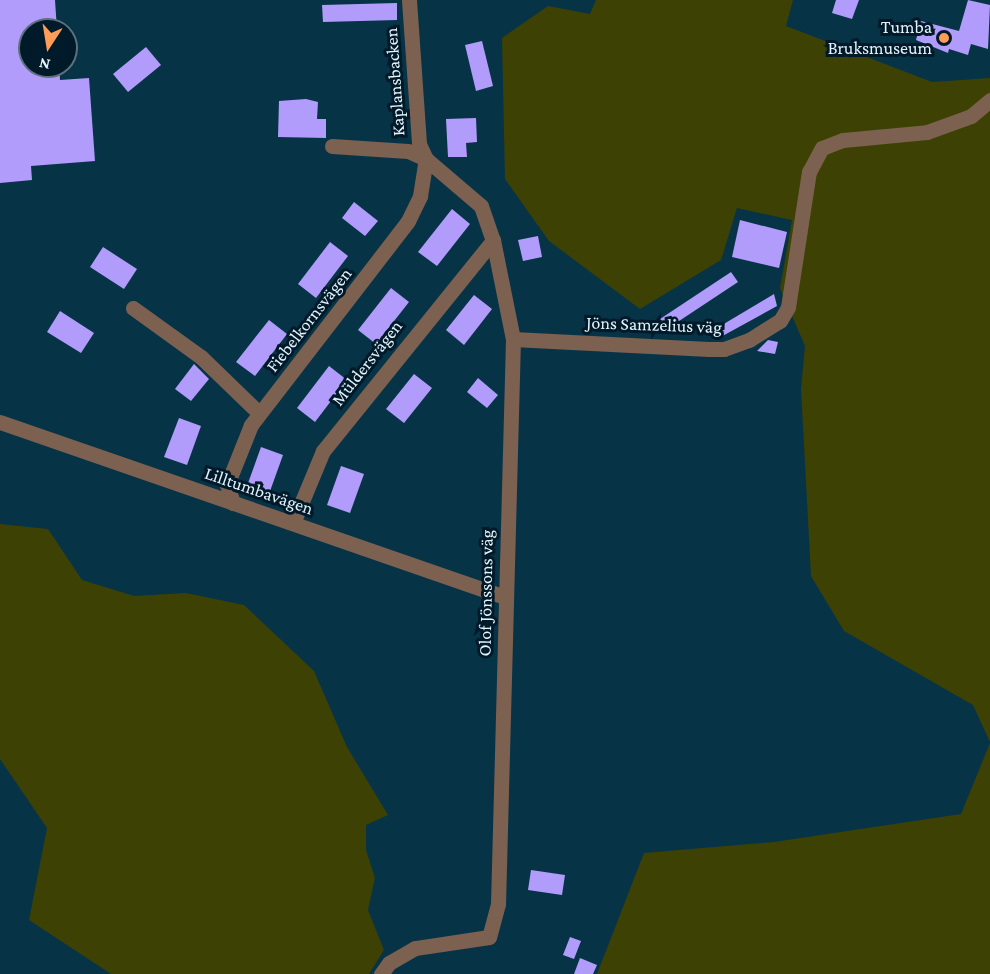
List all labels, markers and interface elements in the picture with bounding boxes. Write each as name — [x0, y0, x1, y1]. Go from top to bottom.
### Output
place label: Tumba Bruksmuseum — [828, 17, 932, 60]
north arrow — [18, 18, 78, 78]
street label: Kaplansbacken — [380, 27, 410, 137]
marker: Tumba Bruksmuseum — [937, 31, 951, 45]
text: N — [37, 55, 52, 74]
street label: Fiebelkornsvägen — [262, 264, 356, 376]
street label: Jöns Samzelius väg — [586, 312, 722, 338]
street label: Müldersvägen — [327, 316, 407, 410]
street label: Lilltumbavägen — [202, 462, 316, 520]
street label: Olof Jönssons väg — [474, 529, 498, 657]

